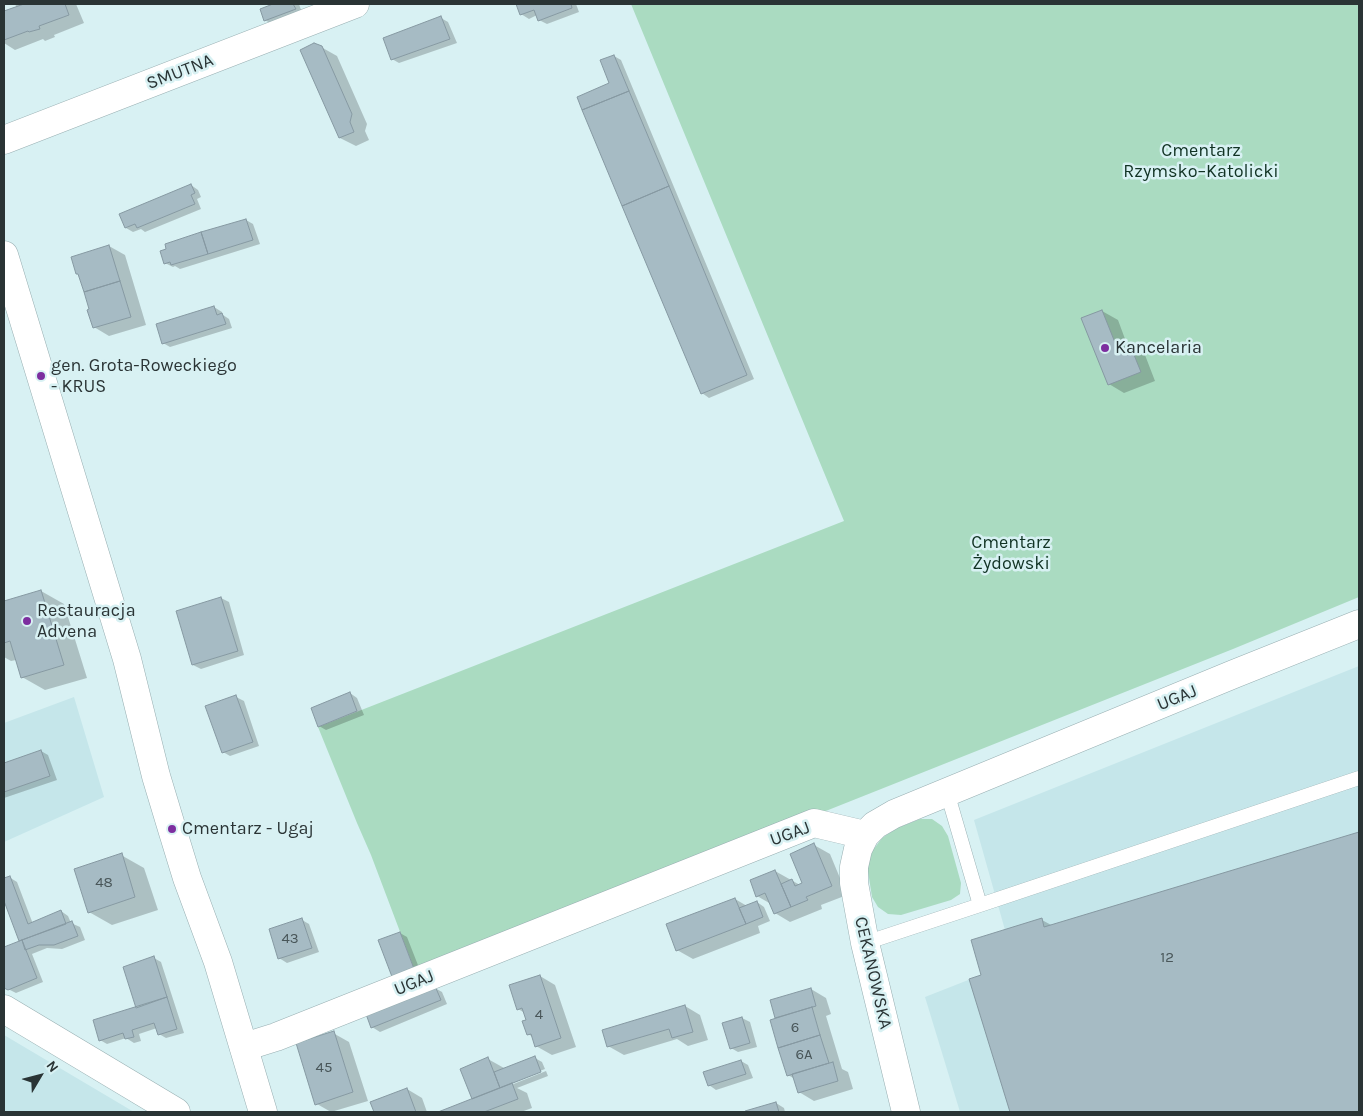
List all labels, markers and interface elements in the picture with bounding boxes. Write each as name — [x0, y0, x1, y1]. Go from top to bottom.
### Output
street label: SMUTNA — [144, 49, 216, 95]
park label: Cmentarz Rzymsko–Katolicki — [1123, 140, 1279, 182]
place label: Kancelaria — [1115, 337, 1202, 359]
marker: Kancelaria — [1099, 342, 1111, 354]
place label: gen. Grota-Roweckiego - KRUS — [51, 355, 237, 398]
marker: gen. Grota-Roweckiego - KRUS — [35, 370, 47, 382]
park label: Cmentarz Żydowski — [971, 532, 1051, 574]
place label: Restauracja Advena — [37, 600, 136, 642]
marker: Restauracja Advena — [21, 615, 33, 627]
street label: UGAJ — [1154, 680, 1200, 716]
street label: UGAJ — [767, 817, 813, 851]
place label: Cmentarz - Ugaj — [182, 818, 314, 840]
marker: Cmentarz - Ugaj — [166, 823, 178, 835]
house number: 48 — [95, 874, 113, 892]
street label: CEKANOWSKA — [850, 915, 896, 1031]
house number: 43 — [281, 930, 299, 948]
house number: 12 — [1160, 949, 1174, 967]
street label: UGAJ — [391, 965, 437, 1001]
house number: 4 — [535, 1006, 543, 1024]
house number: 6 — [791, 1019, 799, 1037]
house number: 6A — [795, 1046, 813, 1064]
north arrow — [15, 1051, 65, 1101]
text: N — [43, 1058, 62, 1076]
house number: 45 — [316, 1059, 332, 1077]

